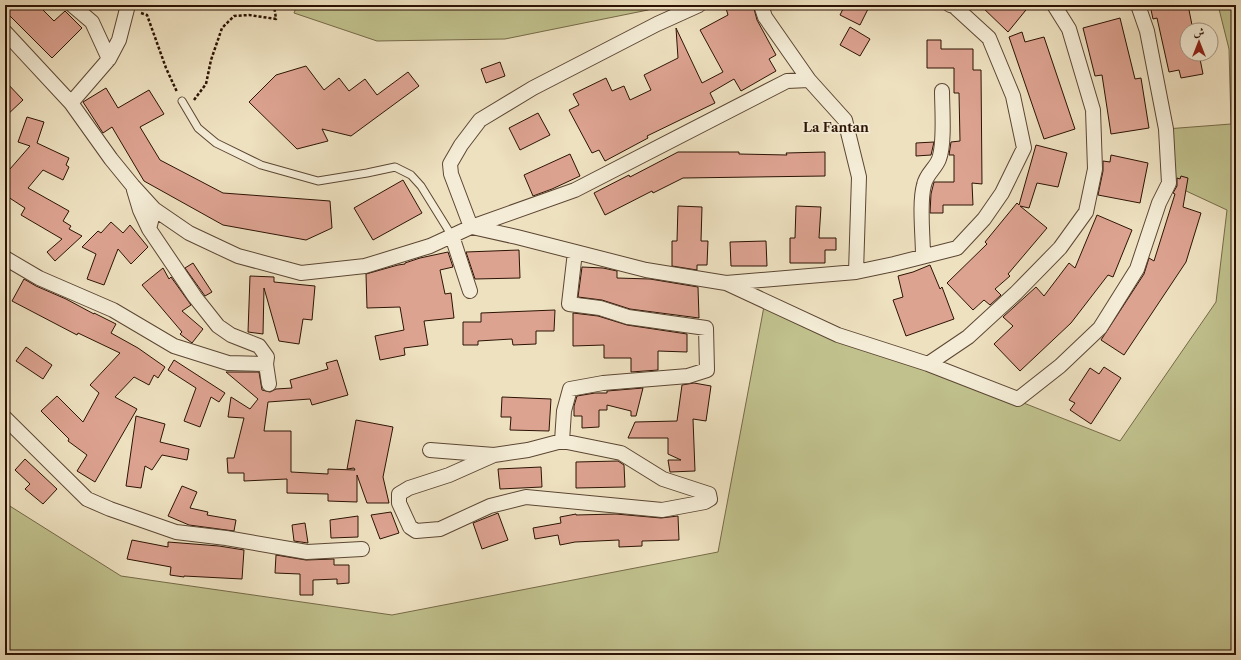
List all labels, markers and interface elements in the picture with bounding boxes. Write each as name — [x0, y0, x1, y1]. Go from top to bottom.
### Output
north arrow — [1179, 22, 1219, 62]
text: ش — [1194, 25, 1205, 39]
district label: La Fantan — [803, 119, 869, 135]

